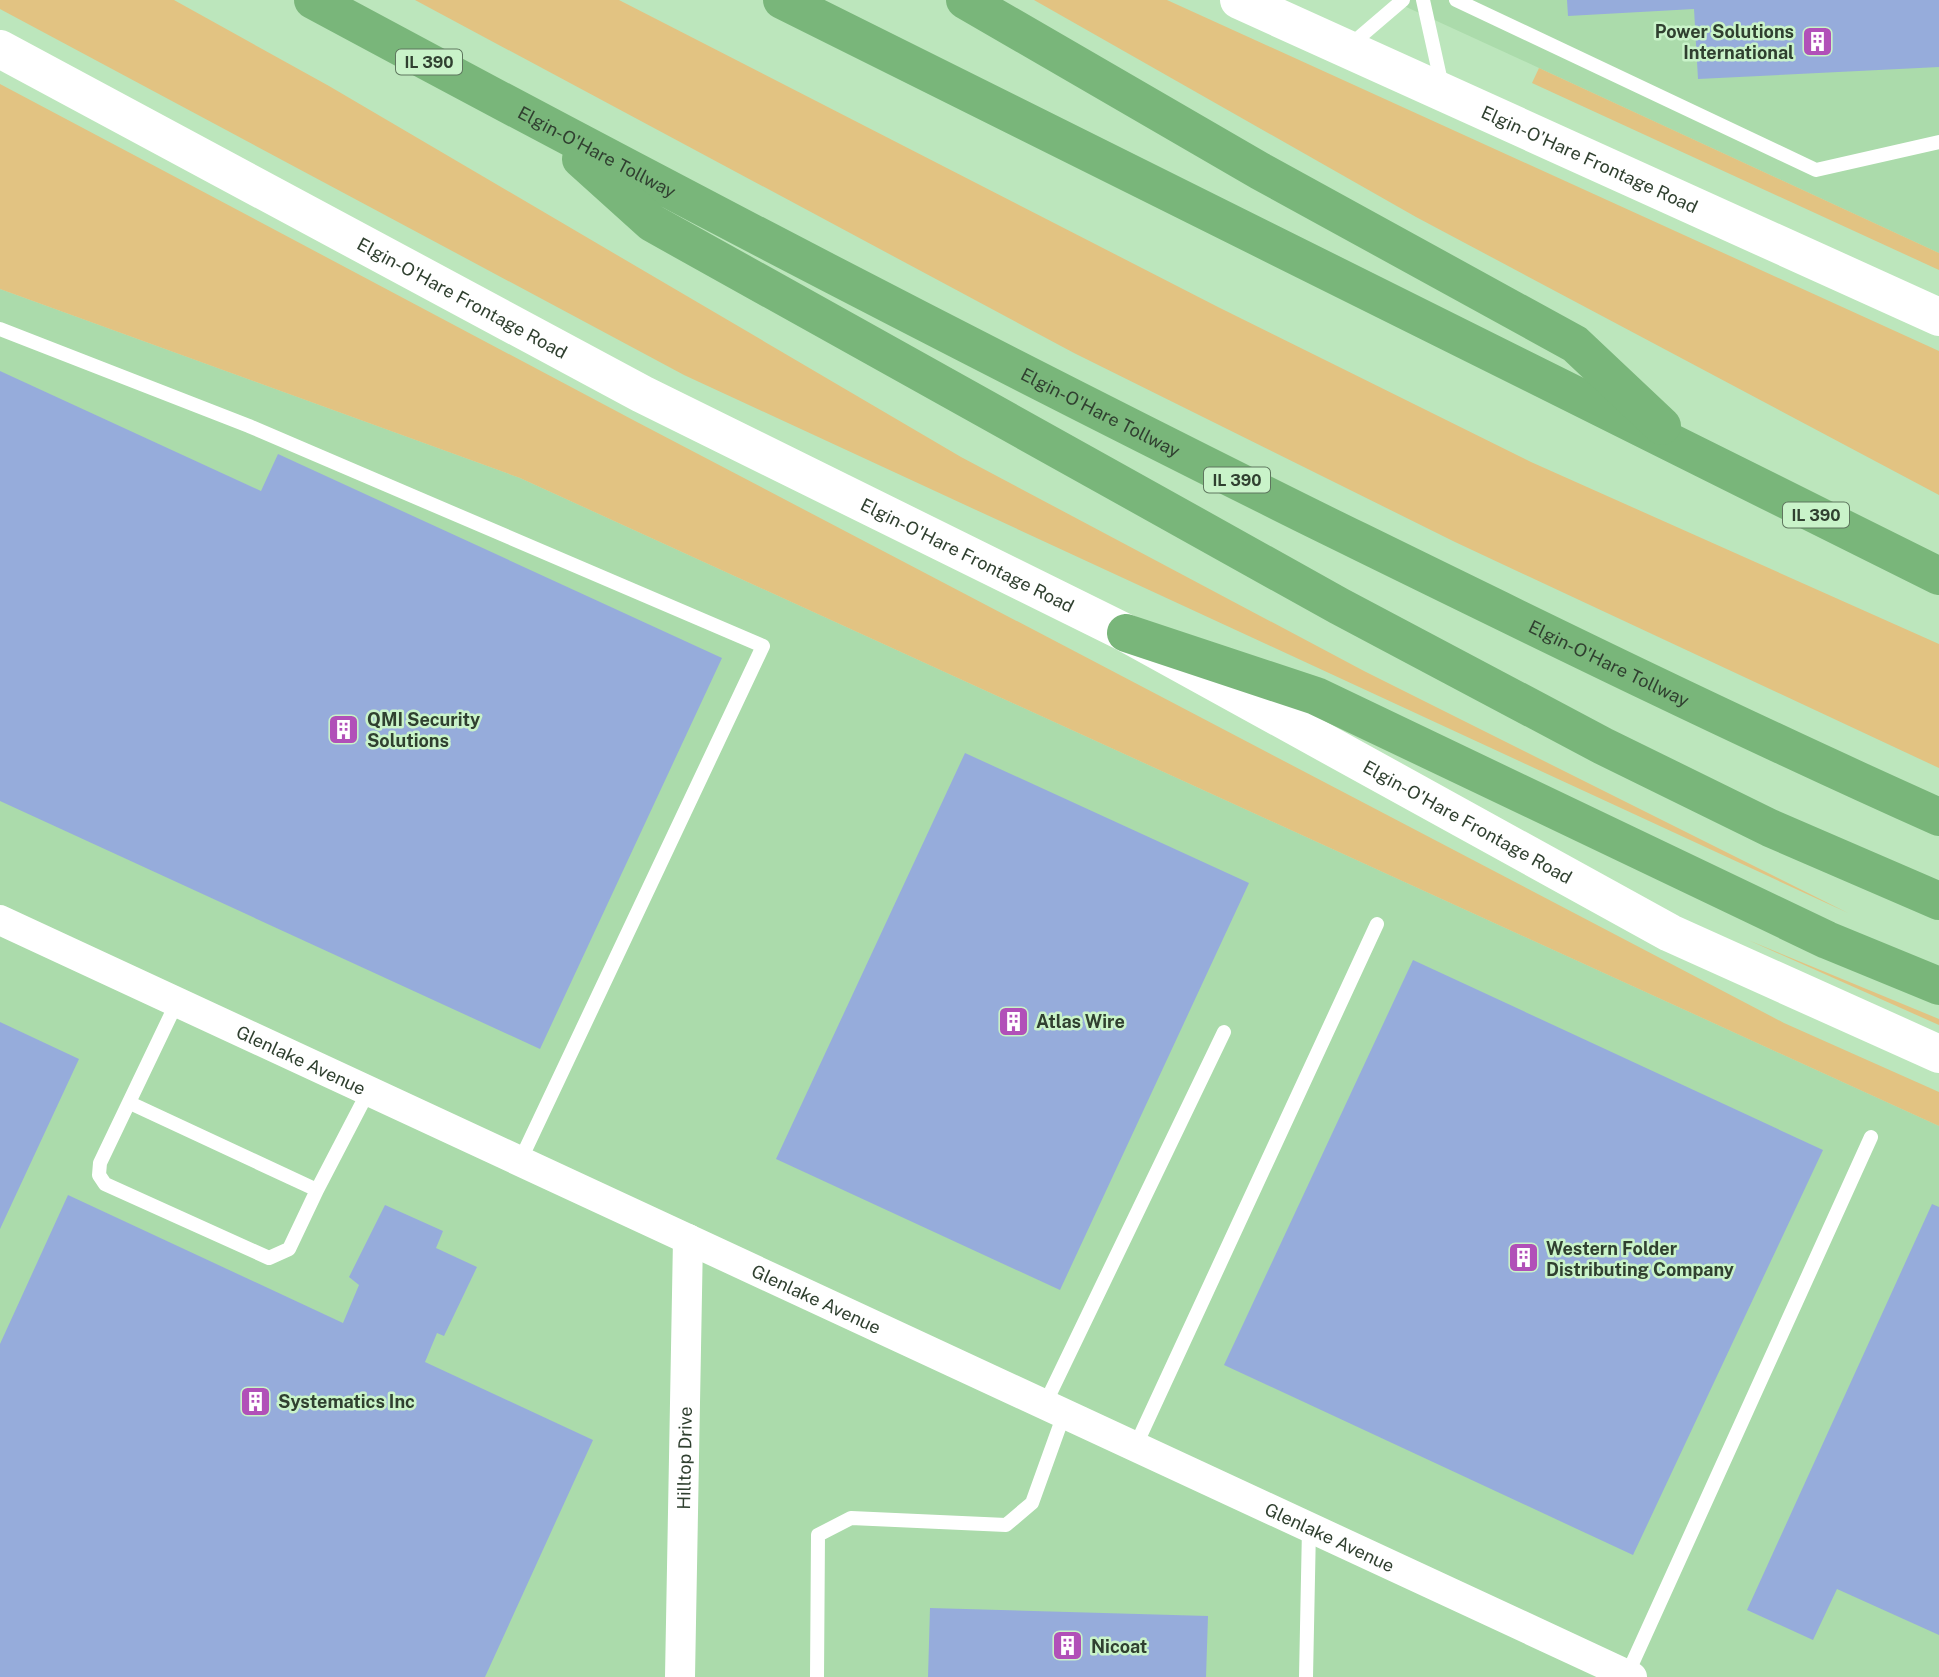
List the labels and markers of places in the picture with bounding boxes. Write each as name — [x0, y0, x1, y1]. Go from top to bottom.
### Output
place label: Power Solutions International — [1655, 21, 1794, 63]
building icon: Power Solutions International — [1800, 24, 1834, 58]
place label: QMI Security Solutions — [367, 709, 480, 751]
building icon: QMI Security Solutions — [327, 712, 361, 746]
building icon: Atlas Wire — [996, 1004, 1030, 1038]
place label: Atlas Wire — [1036, 1011, 1125, 1032]
place label: Western Folder Distributing Company — [1546, 1238, 1734, 1280]
building icon: Western Folder Distributing Company — [1506, 1241, 1540, 1275]
building icon: Systematics Inc — [238, 1384, 272, 1418]
place label: Systematics Inc — [278, 1391, 415, 1412]
building icon: Nicoat — [1051, 1629, 1085, 1663]
place label: Nicoat — [1091, 1636, 1147, 1657]

